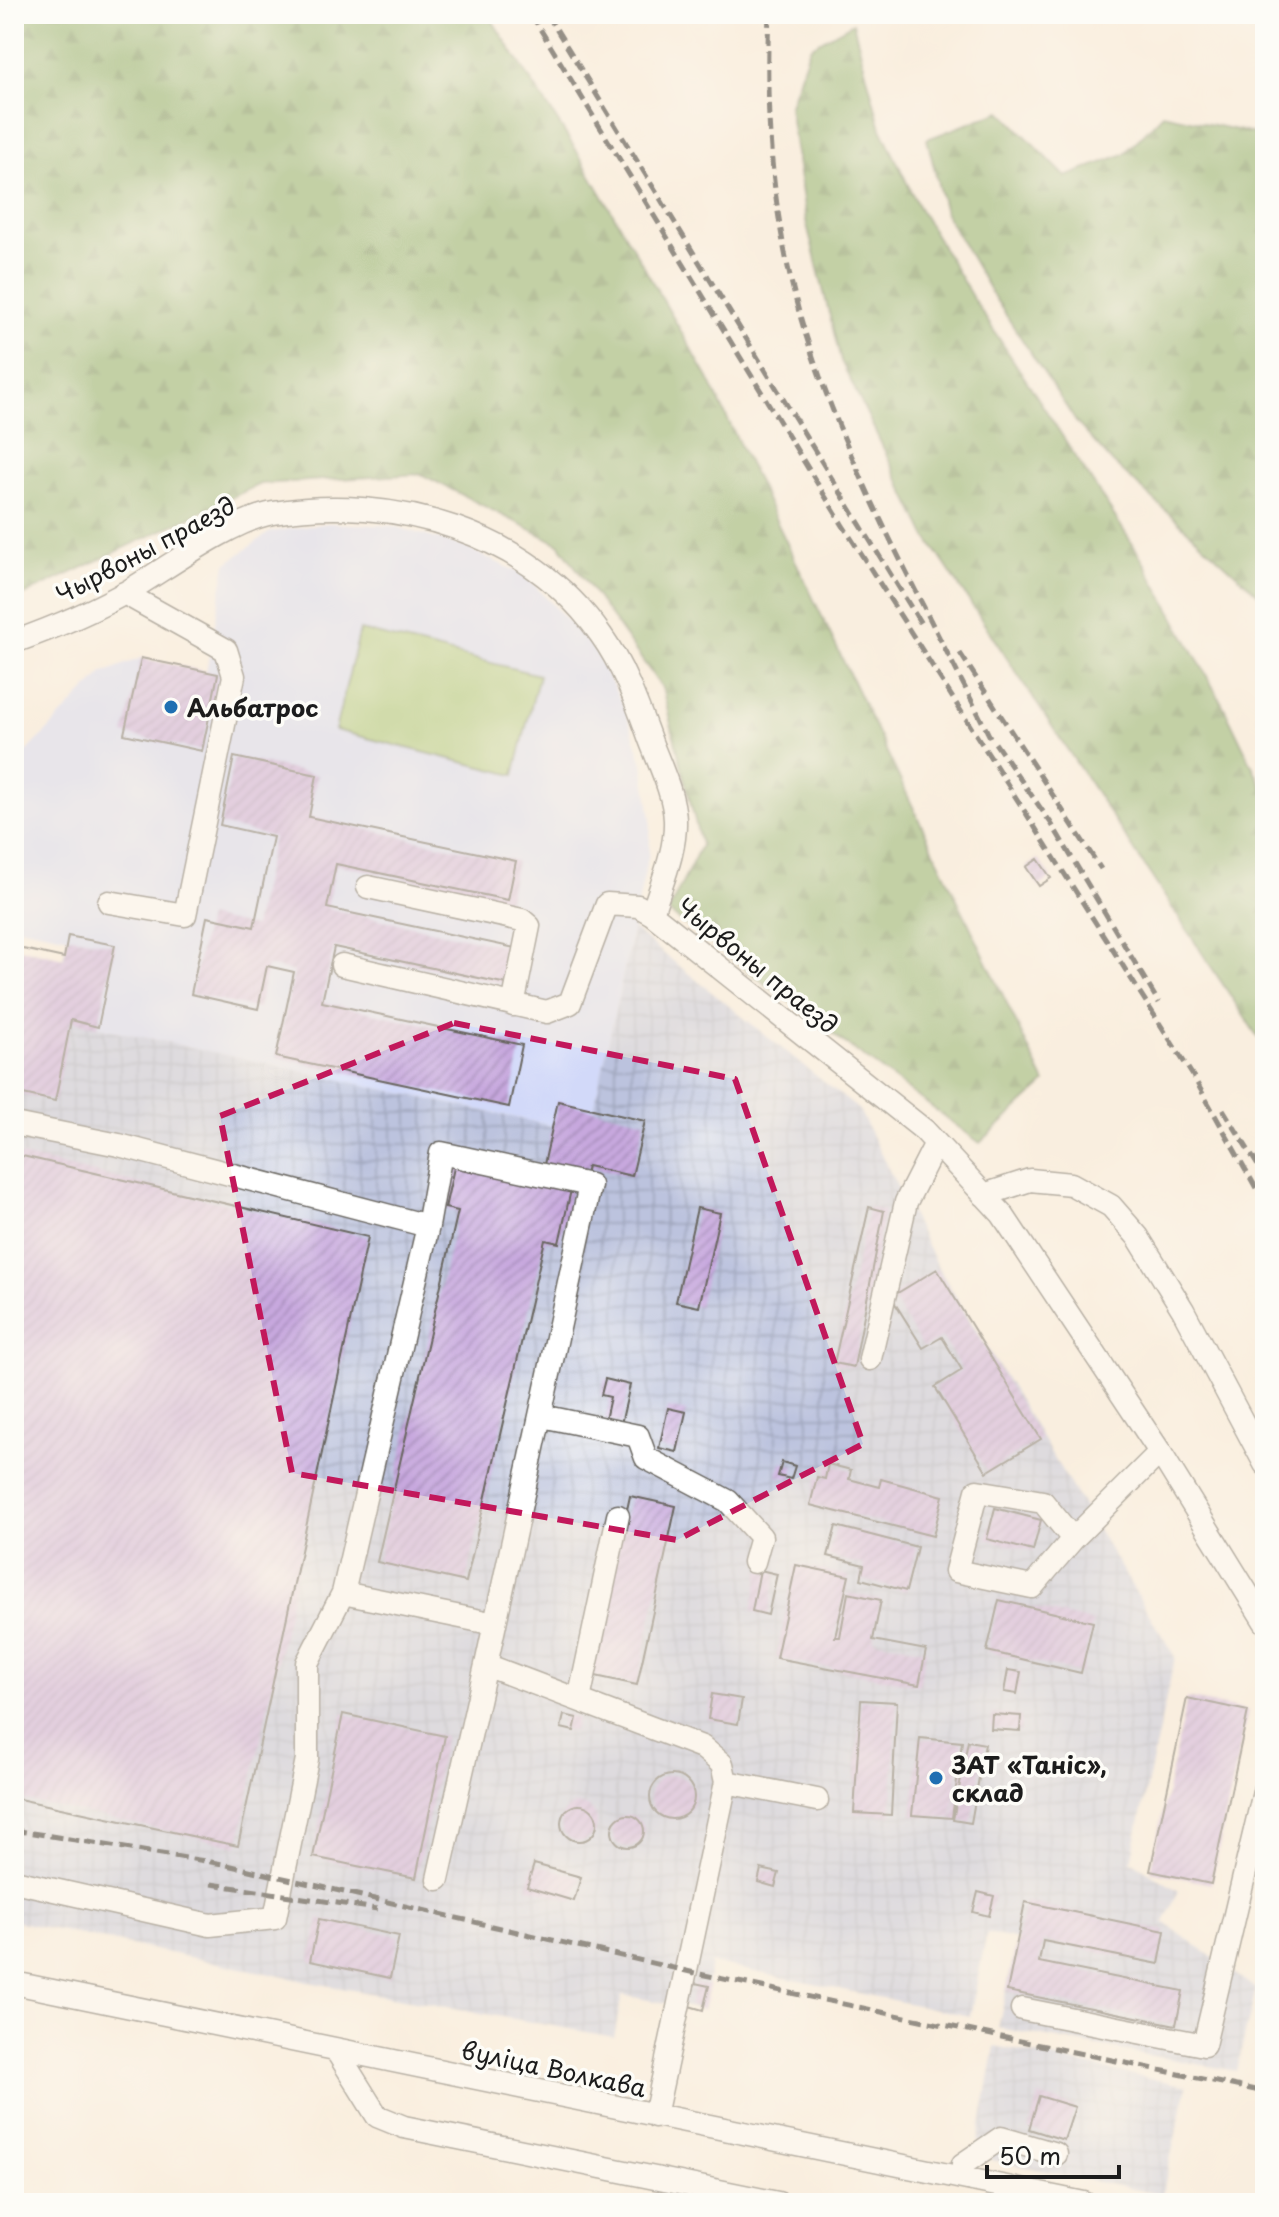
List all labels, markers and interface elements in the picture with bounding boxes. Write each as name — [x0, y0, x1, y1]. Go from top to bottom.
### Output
street label: Чырвоны праезд — [49, 486, 241, 612]
place label: Альбатрос — [187, 689, 319, 725]
marker: Альбатрос — [162, 698, 180, 716]
street label: Чырвоны праезд — [669, 888, 847, 1042]
place label: ЗАТ «Таніс», склад — [951, 1746, 1107, 1810]
marker: ЗАТ «Таніс», склад — [927, 1769, 945, 1787]
street label: вуліца Волкава — [458, 2031, 650, 2105]
scale bar — [987, 2129, 1119, 2179]
text: 50 m — [999, 2137, 1061, 2173]

